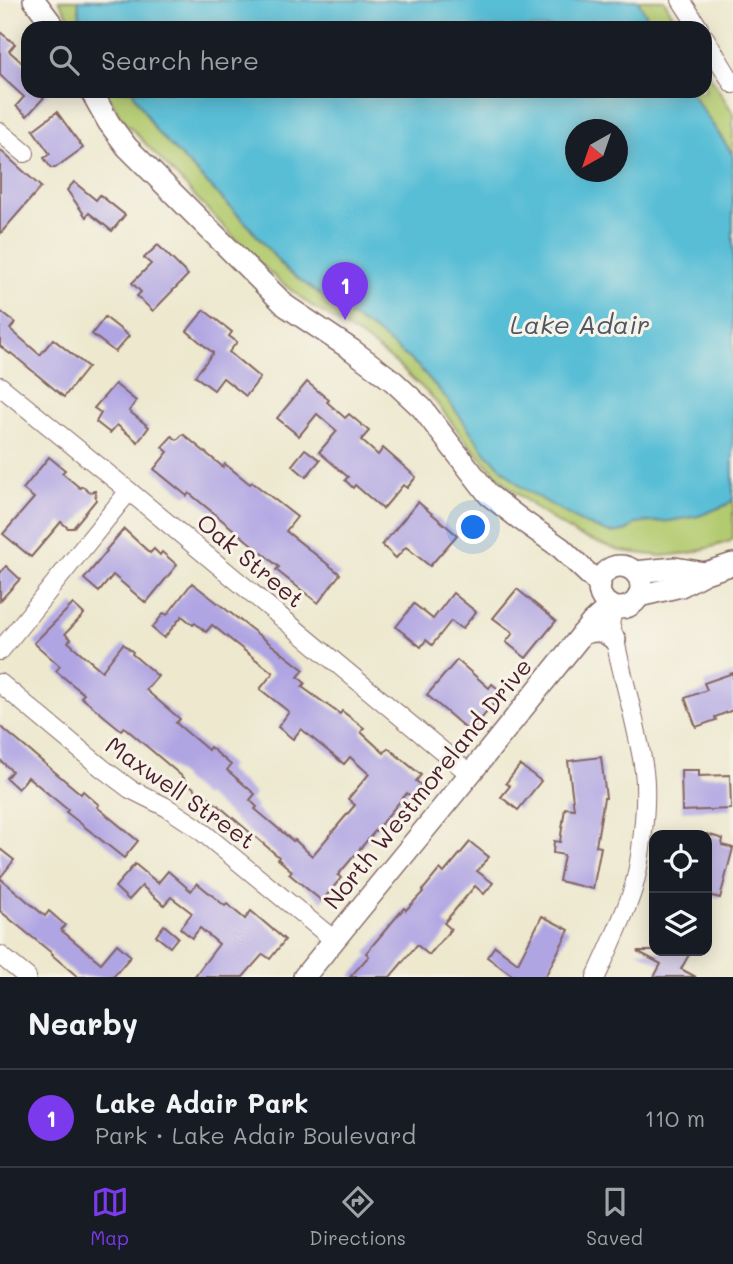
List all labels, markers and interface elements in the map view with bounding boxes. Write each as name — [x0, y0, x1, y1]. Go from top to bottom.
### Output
search box — [21, 21, 712, 98]
icon: search — [45, 41, 83, 79]
text: Search here — [101, 43, 259, 77]
north arrow — [565, 119, 628, 182]
pin: 1 — [322, 262, 368, 320]
water label: Lake Adair — [510, 307, 650, 341]
street label: Oak Street — [191, 506, 311, 614]
your location — [456, 510, 490, 544]
street label: North Westmoreland Drive — [316, 651, 538, 915]
street label: Maxwell Street — [100, 729, 262, 855]
map controls — [649, 830, 712, 956]
button: locate — [649, 830, 712, 893]
button: layers — [649, 893, 712, 956]
text: Nearby — [28, 1003, 138, 1043]
text: Lake Adair Park — [95, 1086, 308, 1120]
text: 1 — [46, 1103, 56, 1133]
text: 110 m — [645, 1103, 705, 1133]
text: Park · Lake Adair Boulevard — [95, 1120, 416, 1150]
tab: Map — [90, 1183, 129, 1250]
tab: Directions — [309, 1183, 406, 1250]
tab: Saved — [586, 1183, 643, 1250]

